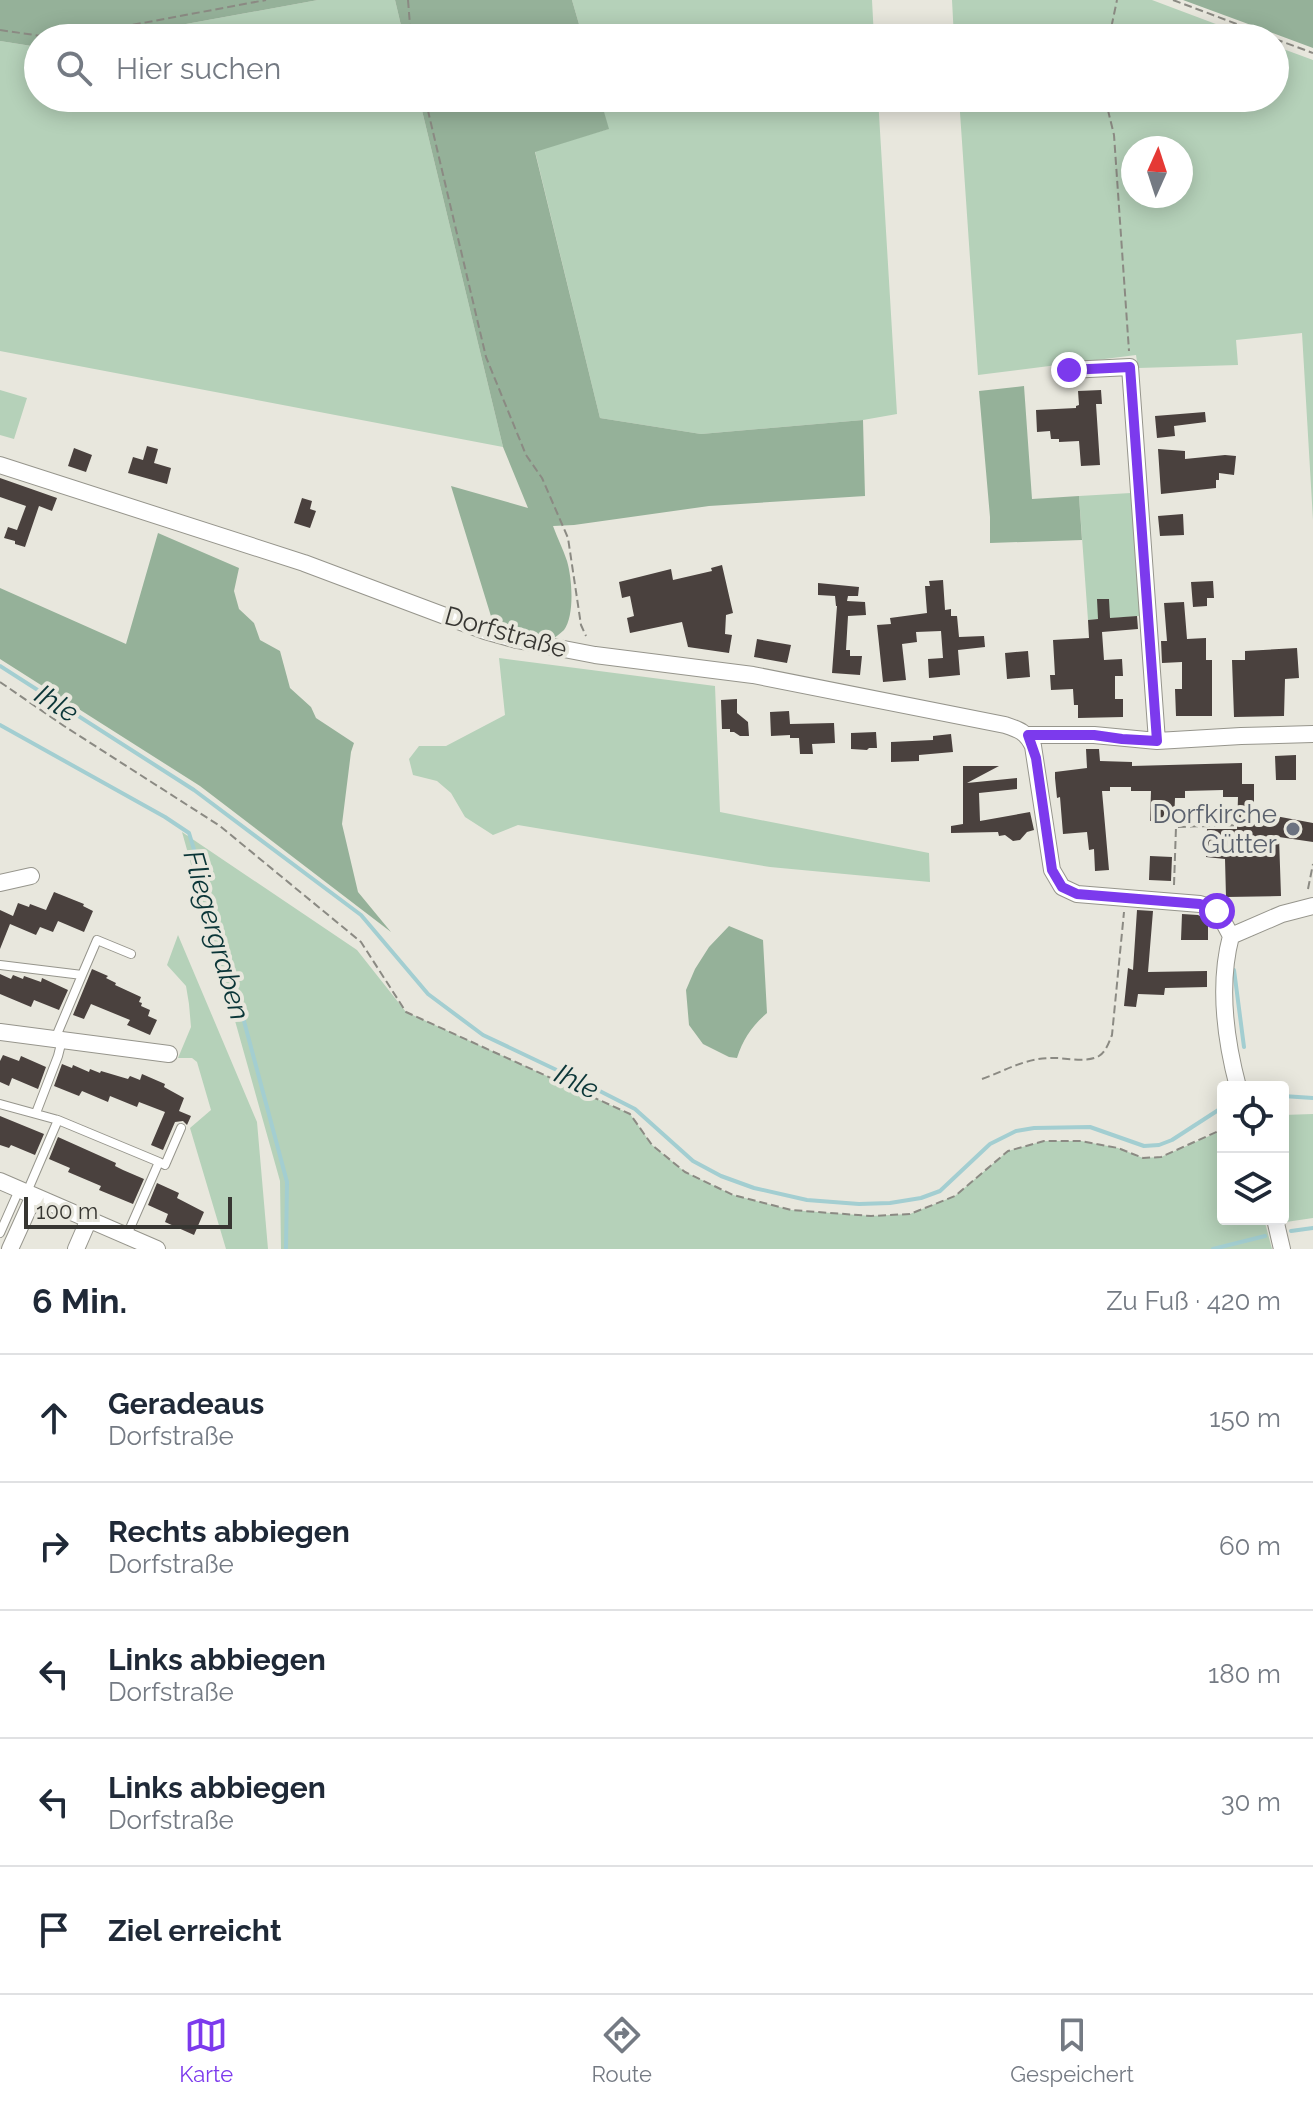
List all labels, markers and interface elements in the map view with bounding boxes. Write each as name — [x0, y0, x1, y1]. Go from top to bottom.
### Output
search box — [24, 24, 1289, 112]
icon: search — [52, 46, 96, 90]
text: Hier suchen — [116, 51, 281, 86]
north arrow — [1121, 136, 1193, 208]
route end — [1051, 352, 1087, 388]
street label: Dorfstraße — [441, 600, 571, 664]
water label: Ihle — [29, 678, 84, 729]
place label: Dorfkirche Gütter — [1152, 799, 1277, 859]
marker: Dorfkirche Gütter — [1284, 820, 1302, 838]
water label: Fliegergraben — [177, 847, 256, 1024]
route start — [1199, 893, 1235, 929]
water label: Ihle — [549, 1057, 604, 1106]
map controls — [1217, 1081, 1289, 1225]
button: locate — [1217, 1081, 1289, 1153]
button: layers — [1217, 1153, 1289, 1225]
scale bar — [24, 1193, 232, 1229]
text: 100 m — [36, 1198, 98, 1224]
text: 6 Min. — [32, 1281, 127, 1321]
text: Zu Fuß · 420 m — [1106, 1286, 1281, 1316]
text: Geradeaus — [108, 1386, 264, 1421]
icon: ahead — [32, 1396, 76, 1440]
text: 150 m — [1209, 1403, 1281, 1433]
text: Dorfstraße — [108, 1421, 234, 1451]
text: Rechts abbiegen — [108, 1514, 350, 1549]
icon: right — [32, 1524, 76, 1568]
text: 60 m — [1219, 1531, 1281, 1561]
text: Dorfstraße — [108, 1549, 234, 1579]
text: Links abbiegen — [108, 1642, 326, 1677]
icon: left — [32, 1652, 76, 1696]
text: 180 m — [1208, 1659, 1281, 1689]
text: Dorfstraße — [108, 1677, 234, 1707]
text: Links abbiegen — [108, 1770, 326, 1805]
icon: left — [32, 1780, 76, 1824]
text: 30 m — [1221, 1787, 1281, 1817]
text: Dorfstraße — [108, 1805, 234, 1835]
icon: arrive — [32, 1908, 76, 1952]
text: Ziel erreicht — [108, 1913, 281, 1948]
tab: Karte — [179, 2013, 233, 2087]
tab: Route — [592, 2013, 652, 2087]
tab: Gespeichert — [1010, 2013, 1134, 2087]

